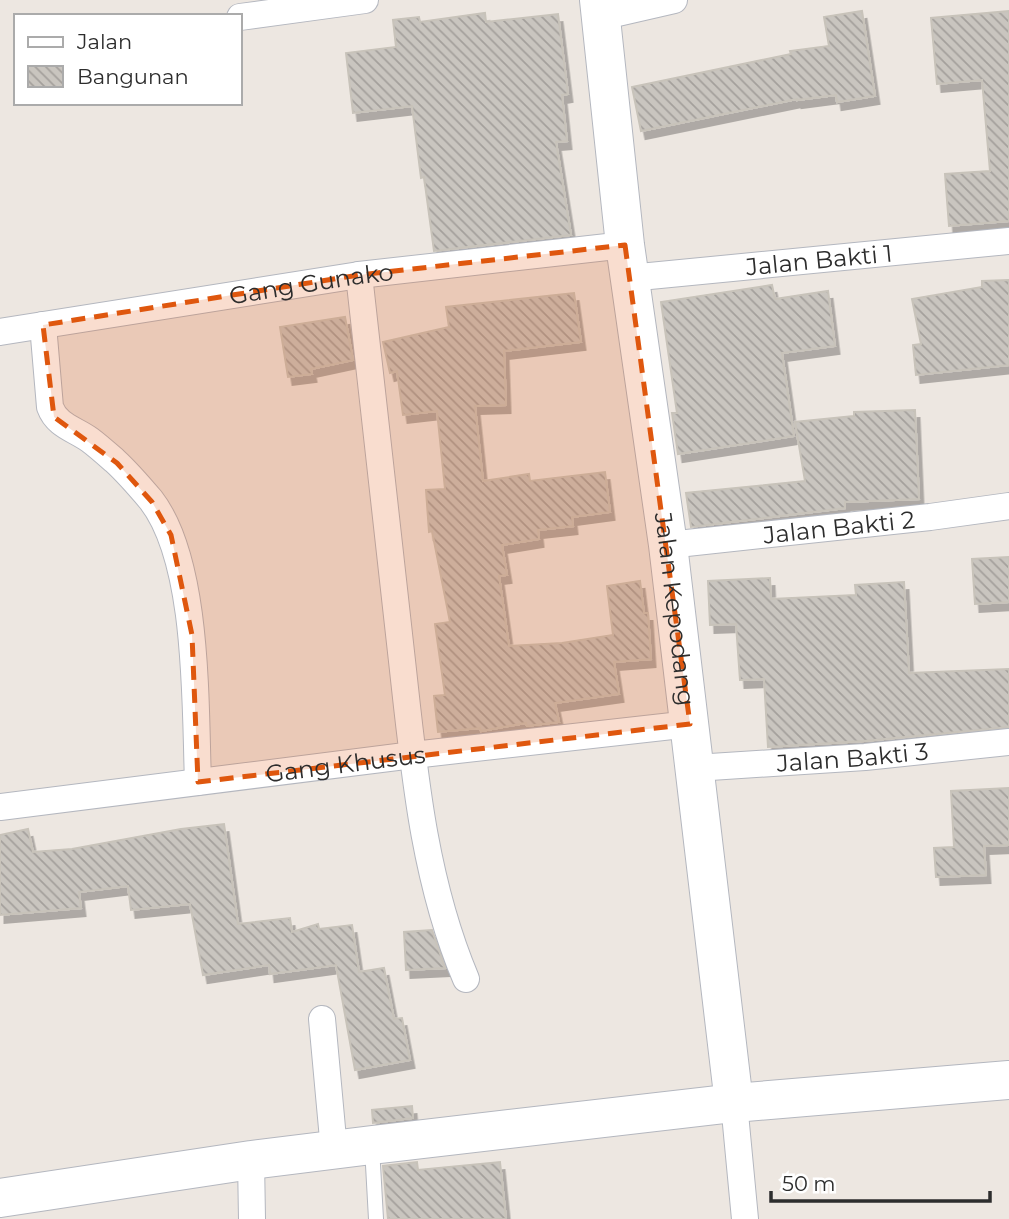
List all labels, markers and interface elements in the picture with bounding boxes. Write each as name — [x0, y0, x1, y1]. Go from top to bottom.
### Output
legend — [14, 14, 242, 105]
text: Jalan — [76, 29, 132, 54]
text: Bangunan — [77, 64, 189, 89]
street label: Jalan Bakti 1 — [743, 238, 894, 281]
street label: Gang Gunako — [227, 257, 395, 310]
street label: Jalan Bakti 2 — [761, 504, 916, 549]
street label: Jalan Kepodang — [649, 509, 701, 708]
street label: Jalan Bakti 3 — [775, 736, 930, 777]
street label: Gang Khusus — [264, 739, 427, 788]
scale bar — [771, 1160, 990, 1204]
text: 50 m — [782, 1171, 836, 1196]

